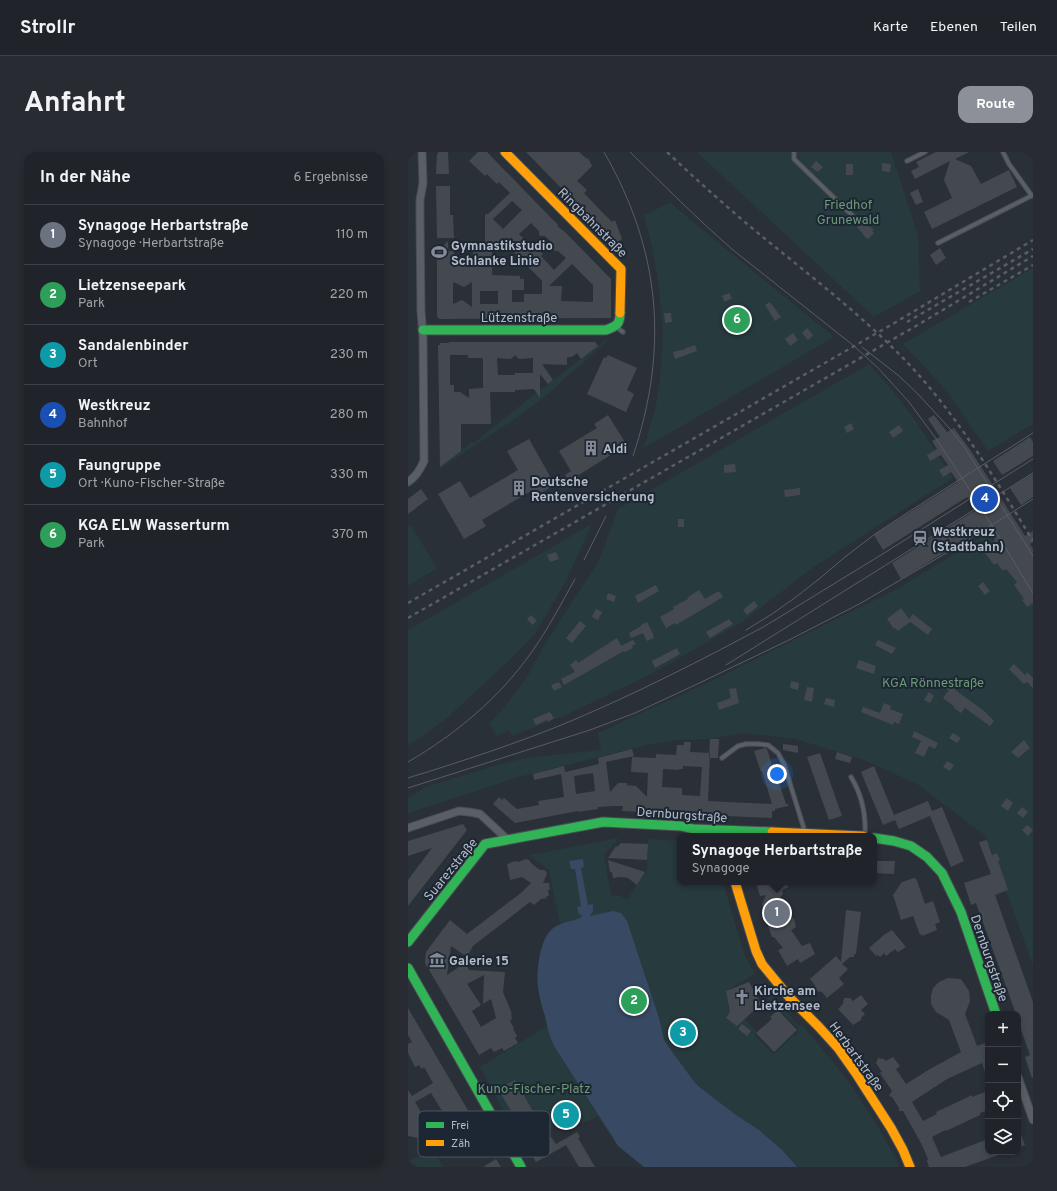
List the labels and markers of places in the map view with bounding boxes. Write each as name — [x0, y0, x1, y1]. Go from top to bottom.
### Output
place label: Gymnastikstudio Schlanke Linie — [451, 239, 553, 270]
sports icon: Gymnastikstudio Schlanke Linie — [430, 243, 448, 261]
pin: 6 — [724, 305, 750, 335]
building icon: Aldi — [582, 439, 600, 457]
place label: Aldi — [603, 442, 627, 458]
place label: Deutsche Rentenversicherung — [531, 475, 655, 506]
building icon: Deutsche Rentenversicherung — [510, 479, 528, 497]
pin: 4 — [972, 484, 998, 514]
place label: Westkreuz (Stadtbahn) — [932, 525, 1004, 556]
station icon: Westkreuz (Stadtbahn) — [911, 529, 929, 547]
pin: 1 — [764, 898, 790, 928]
museum icon: Galerie 15 — [428, 951, 446, 969]
place label: Galerie 15 — [449, 954, 509, 970]
place label: Kirche am Lietzensee — [754, 984, 820, 1015]
pin: 2 — [621, 986, 647, 1016]
church icon: Kirche am Lietzensee — [733, 988, 751, 1006]
pin: 3 — [670, 1018, 696, 1048]
pin: 5 — [553, 1100, 579, 1130]

